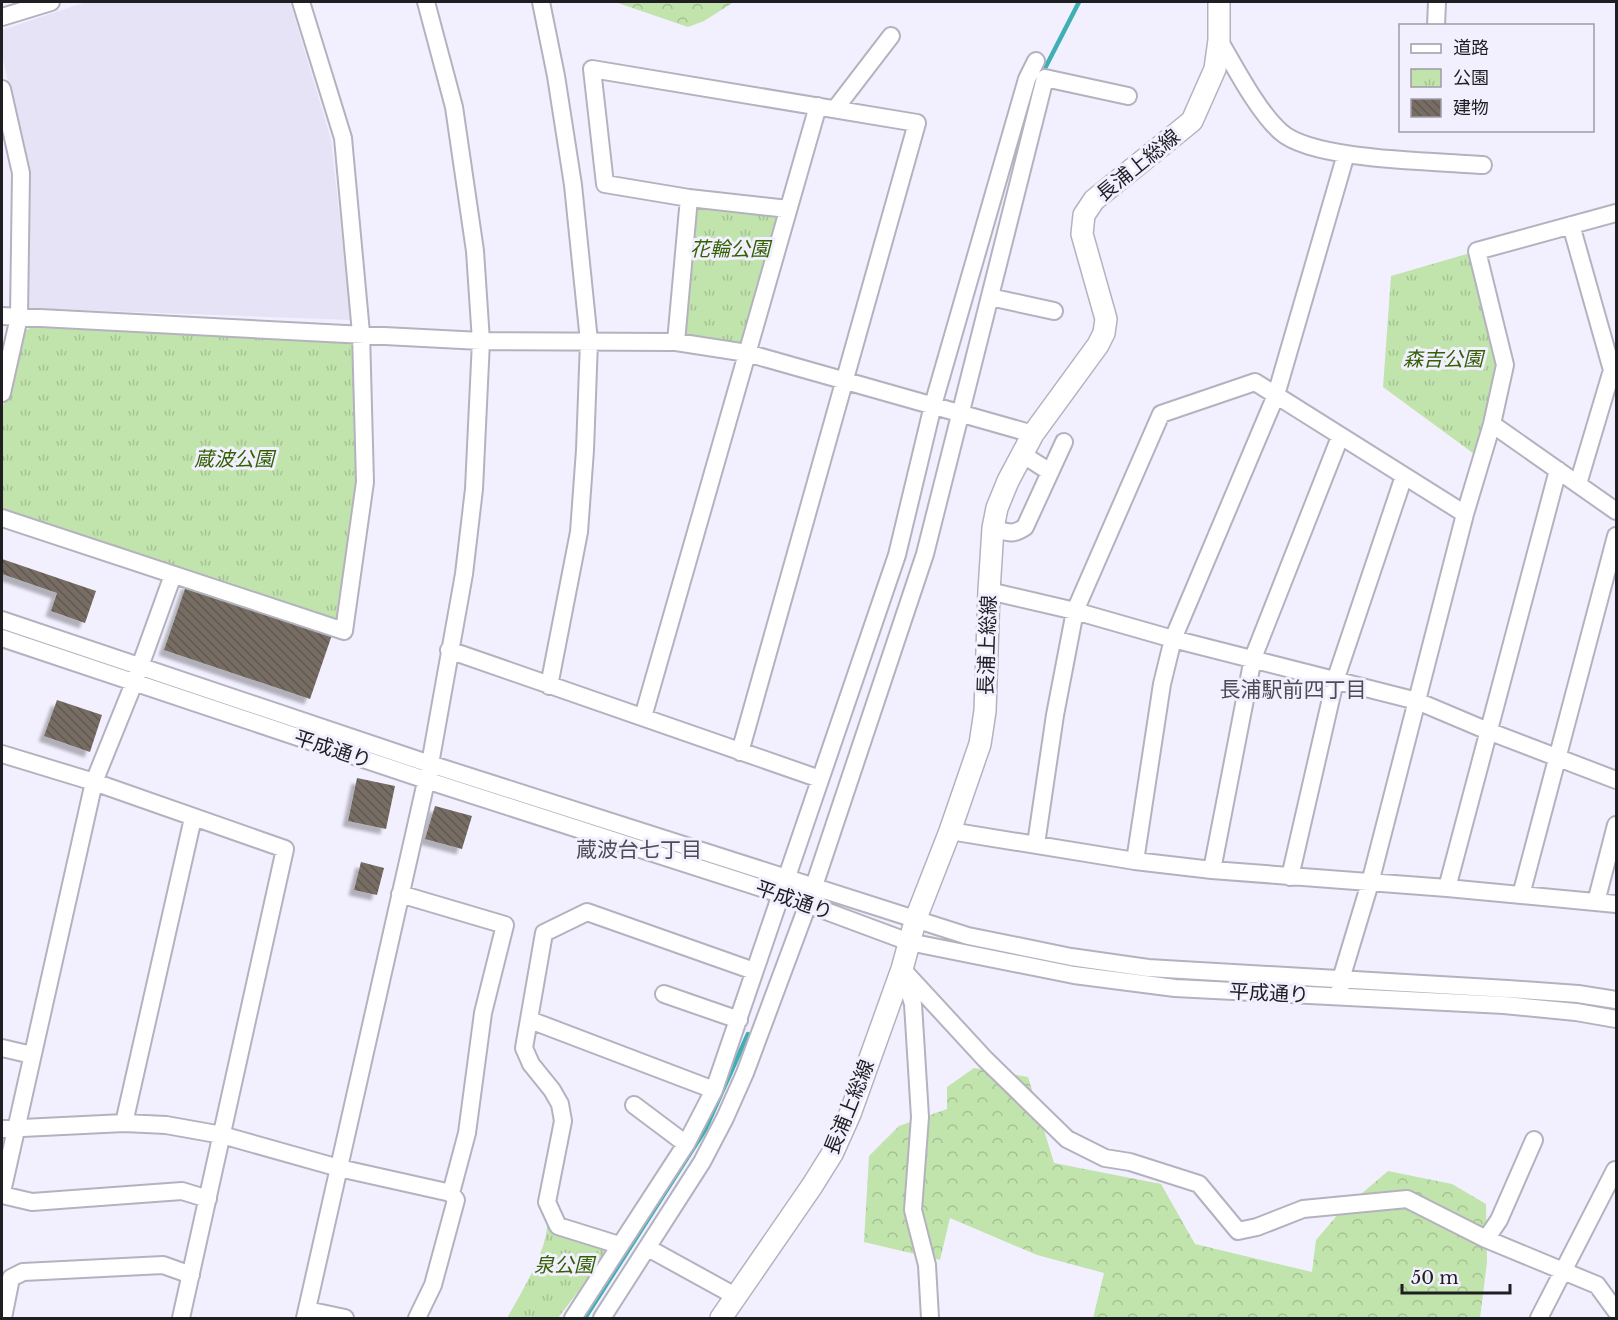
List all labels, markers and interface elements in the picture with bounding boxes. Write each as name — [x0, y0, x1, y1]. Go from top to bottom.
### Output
legend — [1399, 24, 1594, 132]
text: 道路 — [1453, 37, 1489, 59]
text: 公園 — [1453, 67, 1489, 89]
text: 建物 — [1453, 97, 1489, 119]
street label: 長浦上総線 — [1092, 124, 1184, 206]
park label: 花輪公園 — [690, 237, 773, 261]
park label: 森吉公園 — [1403, 347, 1486, 371]
park label: 蔵波公園 — [194, 447, 277, 471]
street label: 長浦上総線 — [973, 595, 1001, 695]
district label: 長浦駅前四丁目 — [1220, 677, 1367, 703]
street label: 平成通り — [291, 725, 375, 773]
district label: 蔵波台七丁目 — [576, 837, 702, 863]
street label: 平成通り — [752, 876, 836, 924]
street label: 平成通り — [1228, 979, 1310, 1007]
street label: 長浦上総線 — [819, 1056, 879, 1158]
park label: 泉公園 — [534, 1253, 597, 1277]
scale bar — [1402, 1257, 1510, 1295]
text: 50 m — [1411, 1267, 1459, 1289]

